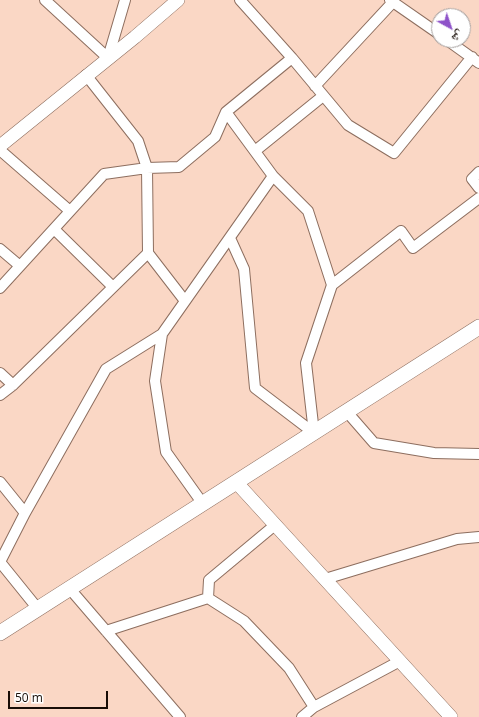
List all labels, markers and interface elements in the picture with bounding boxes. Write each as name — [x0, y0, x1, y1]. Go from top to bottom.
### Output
north arrow — [431, 8, 471, 48]
text: ش — [449, 27, 468, 46]
scale bar — [10, 683, 110, 709]
text: 50 m — [15, 689, 43, 706]

